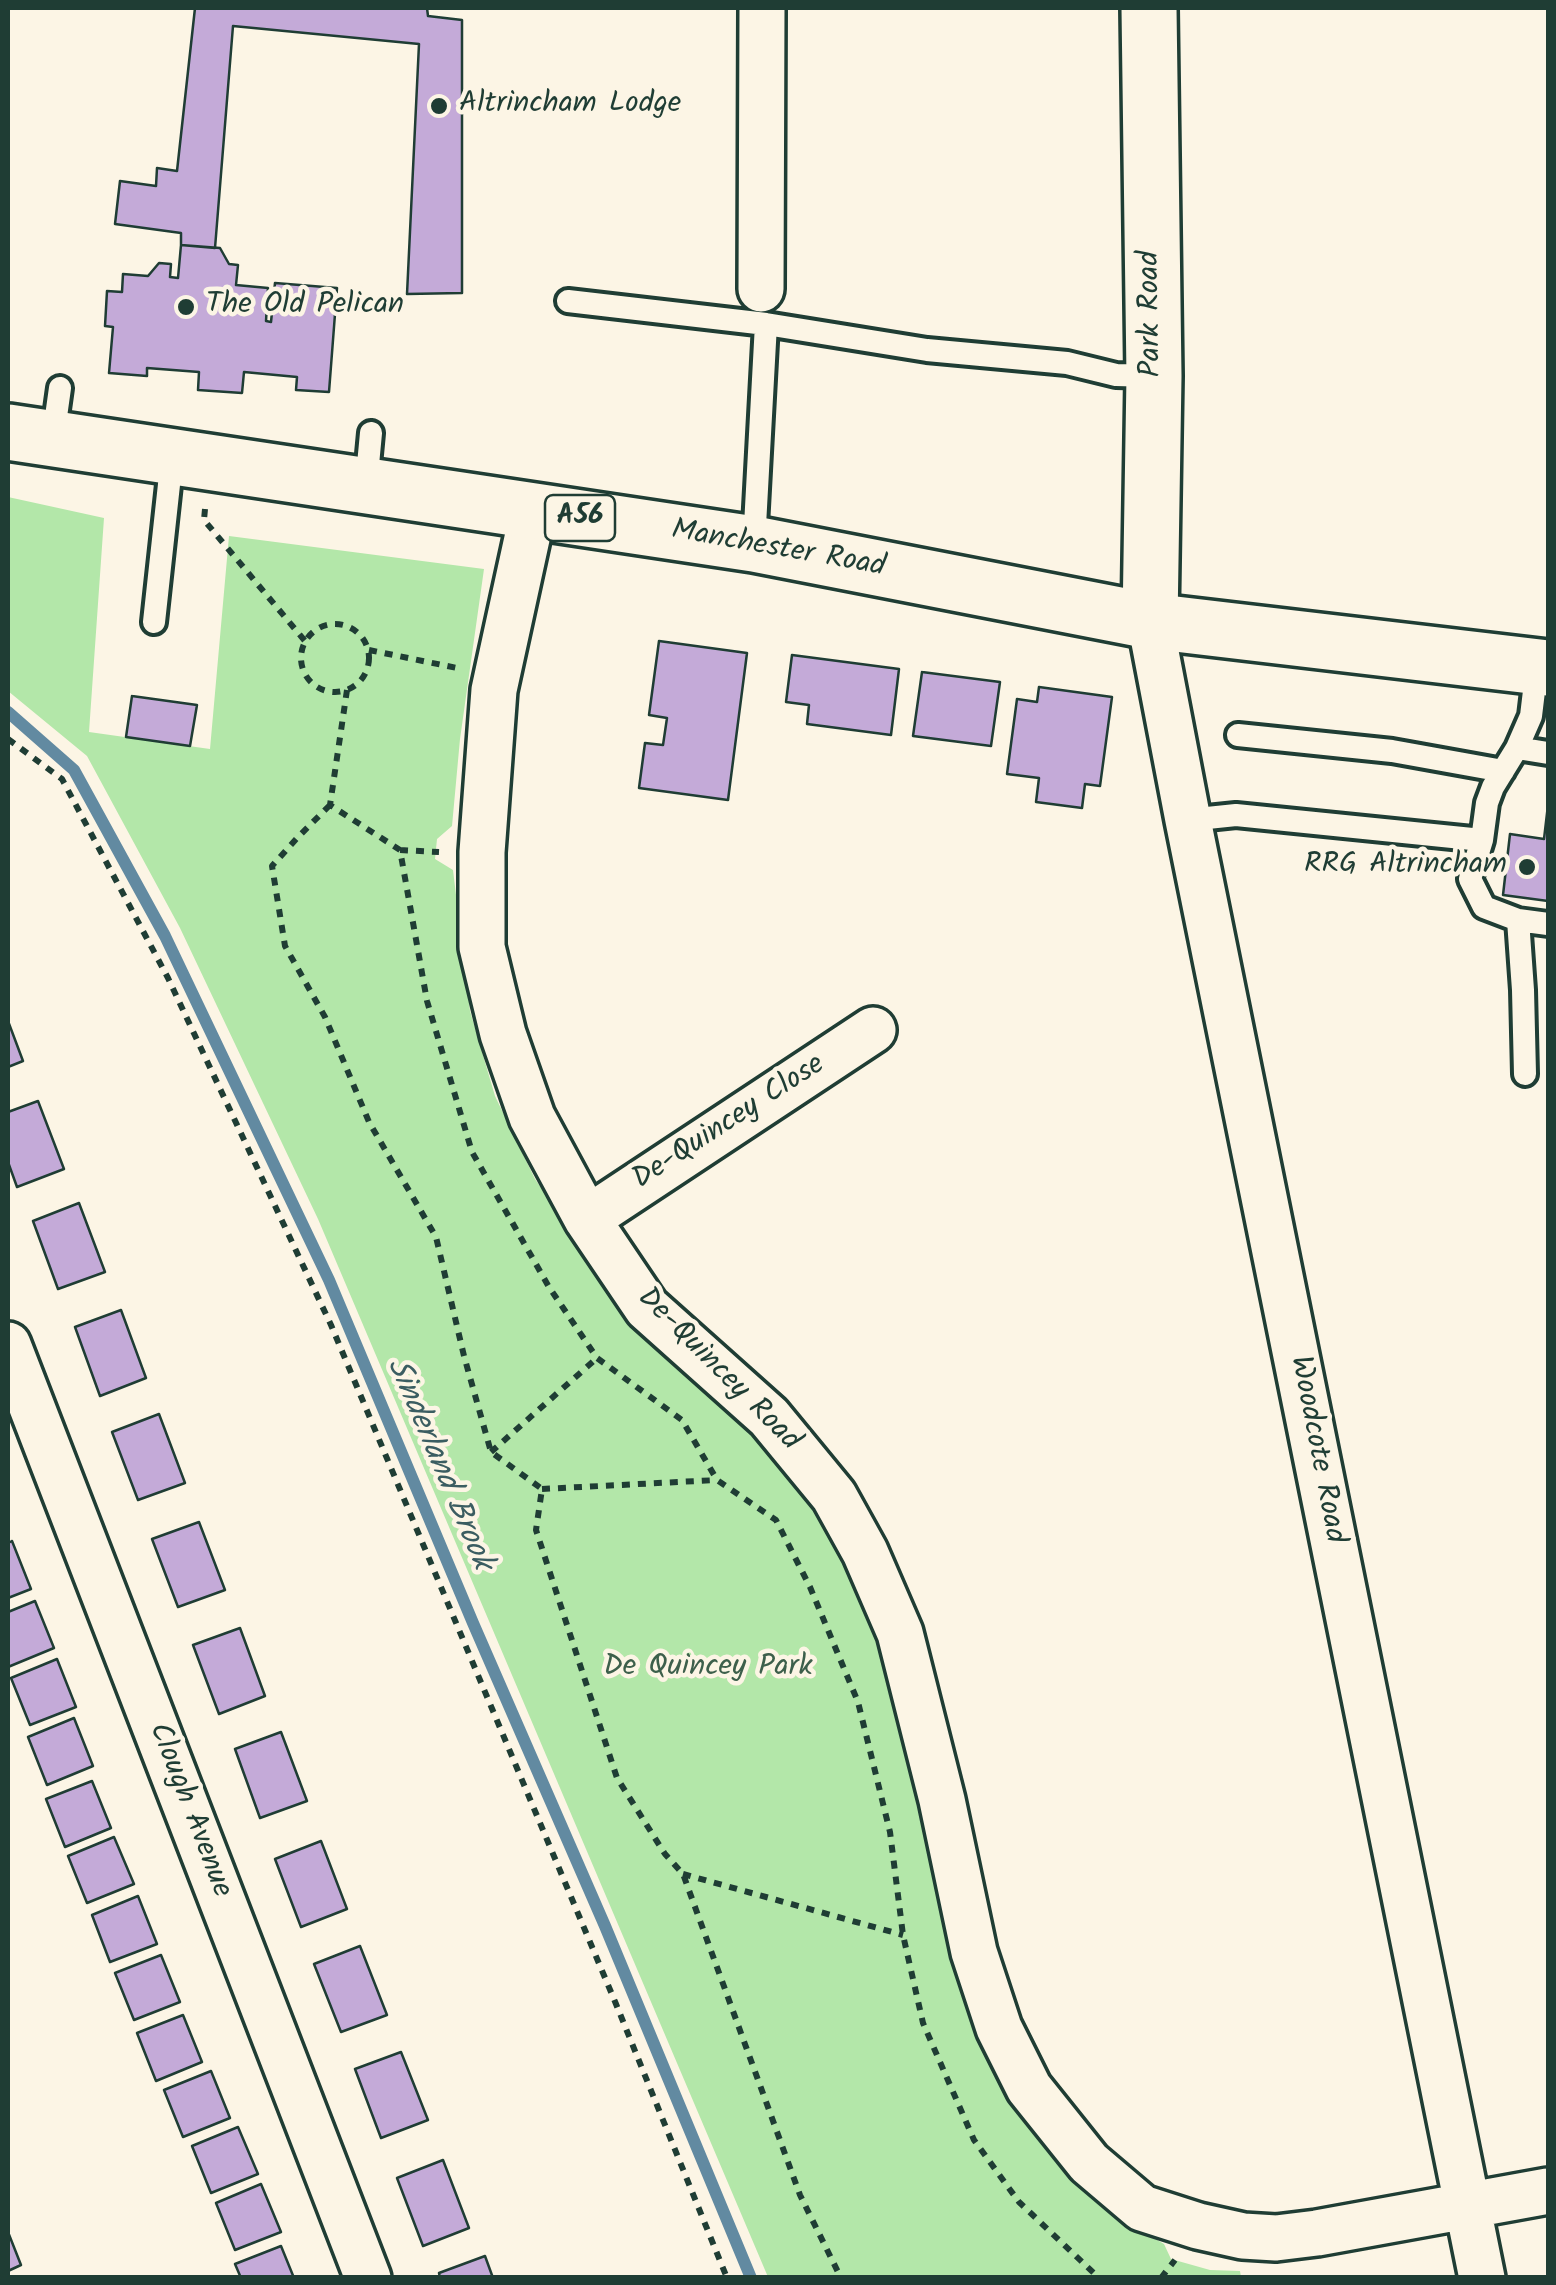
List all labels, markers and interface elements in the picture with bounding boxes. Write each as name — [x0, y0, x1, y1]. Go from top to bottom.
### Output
place label: Altrincham Lodge — [459, 88, 681, 124]
marker: Altrincham Lodge — [428, 95, 450, 117]
street label: Park Road — [1134, 250, 1172, 378]
place label: The Old Pelican — [206, 289, 404, 325]
marker: The Old Pelican — [175, 296, 197, 318]
road number: A56 — [545, 495, 615, 541]
street label: Manchester Road — [668, 514, 888, 588]
place label: RRG Altrincham — [1304, 849, 1507, 885]
marker: RRG Altrincham — [1516, 856, 1538, 878]
street label: De-Quincey Close — [627, 1049, 833, 1199]
street label: De-Quincey Road — [628, 1282, 806, 1460]
water label: Sinderland Brook — [375, 1353, 499, 1577]
street label: Woodcote Road — [1279, 1353, 1351, 1547]
park label: De Quincey Park — [604, 1651, 812, 1687]
street label: Clough Avenue — [138, 1719, 238, 1903]

